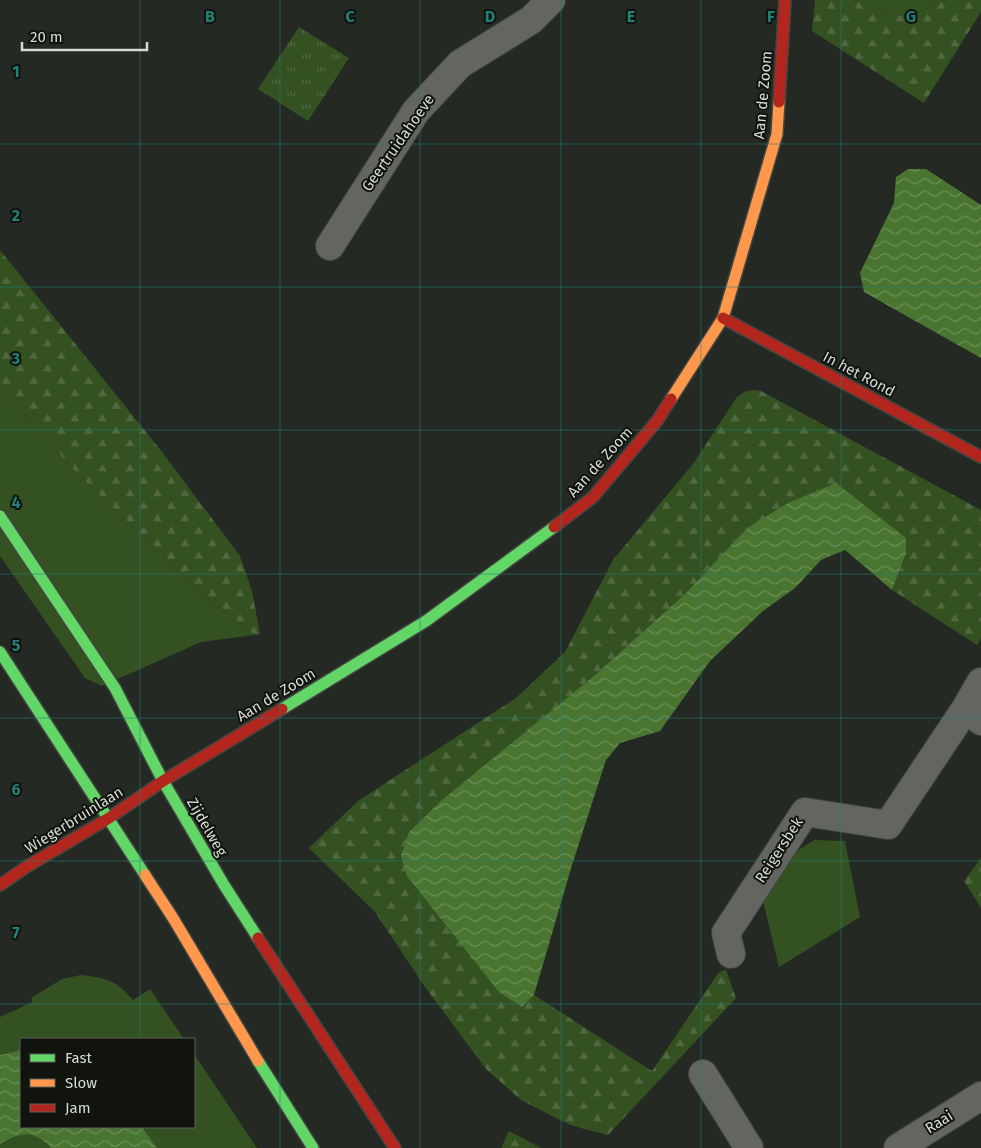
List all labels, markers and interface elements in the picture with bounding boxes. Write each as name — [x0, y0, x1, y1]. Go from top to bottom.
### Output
text: B — [205, 7, 215, 26]
text: C — [345, 7, 355, 26]
text: D — [485, 7, 495, 26]
text: E — [627, 7, 635, 26]
text: F — [767, 7, 775, 26]
text: G — [906, 7, 916, 26]
scale bar — [22, 20, 148, 52]
text: 20 m — [30, 28, 63, 46]
street label: Aan de Zoom — [750, 50, 776, 140]
text: 1 — [12, 62, 20, 81]
street label: Geertruidahoeve — [358, 91, 438, 195]
text: 2 — [12, 206, 20, 225]
street label: In het Rond — [820, 348, 898, 400]
text: 3 — [11, 349, 20, 368]
street label: Aan de Zoom — [564, 423, 636, 501]
text: 4 — [11, 493, 21, 512]
text: 5 — [12, 636, 21, 655]
street label: Aan de Zoom — [233, 664, 319, 726]
text: 6 — [11, 780, 21, 799]
street label: Wiegerbruinlaan — [22, 783, 126, 857]
street label: Zijdelweg — [183, 795, 231, 860]
street label: Reigersbek — [751, 814, 807, 886]
text: 7 — [12, 923, 20, 942]
legend — [20, 1038, 195, 1128]
text: Fast — [65, 1049, 92, 1067]
text: Slow — [65, 1074, 97, 1092]
text: Jam — [65, 1099, 91, 1117]
street label: Raai — [922, 1107, 956, 1137]

